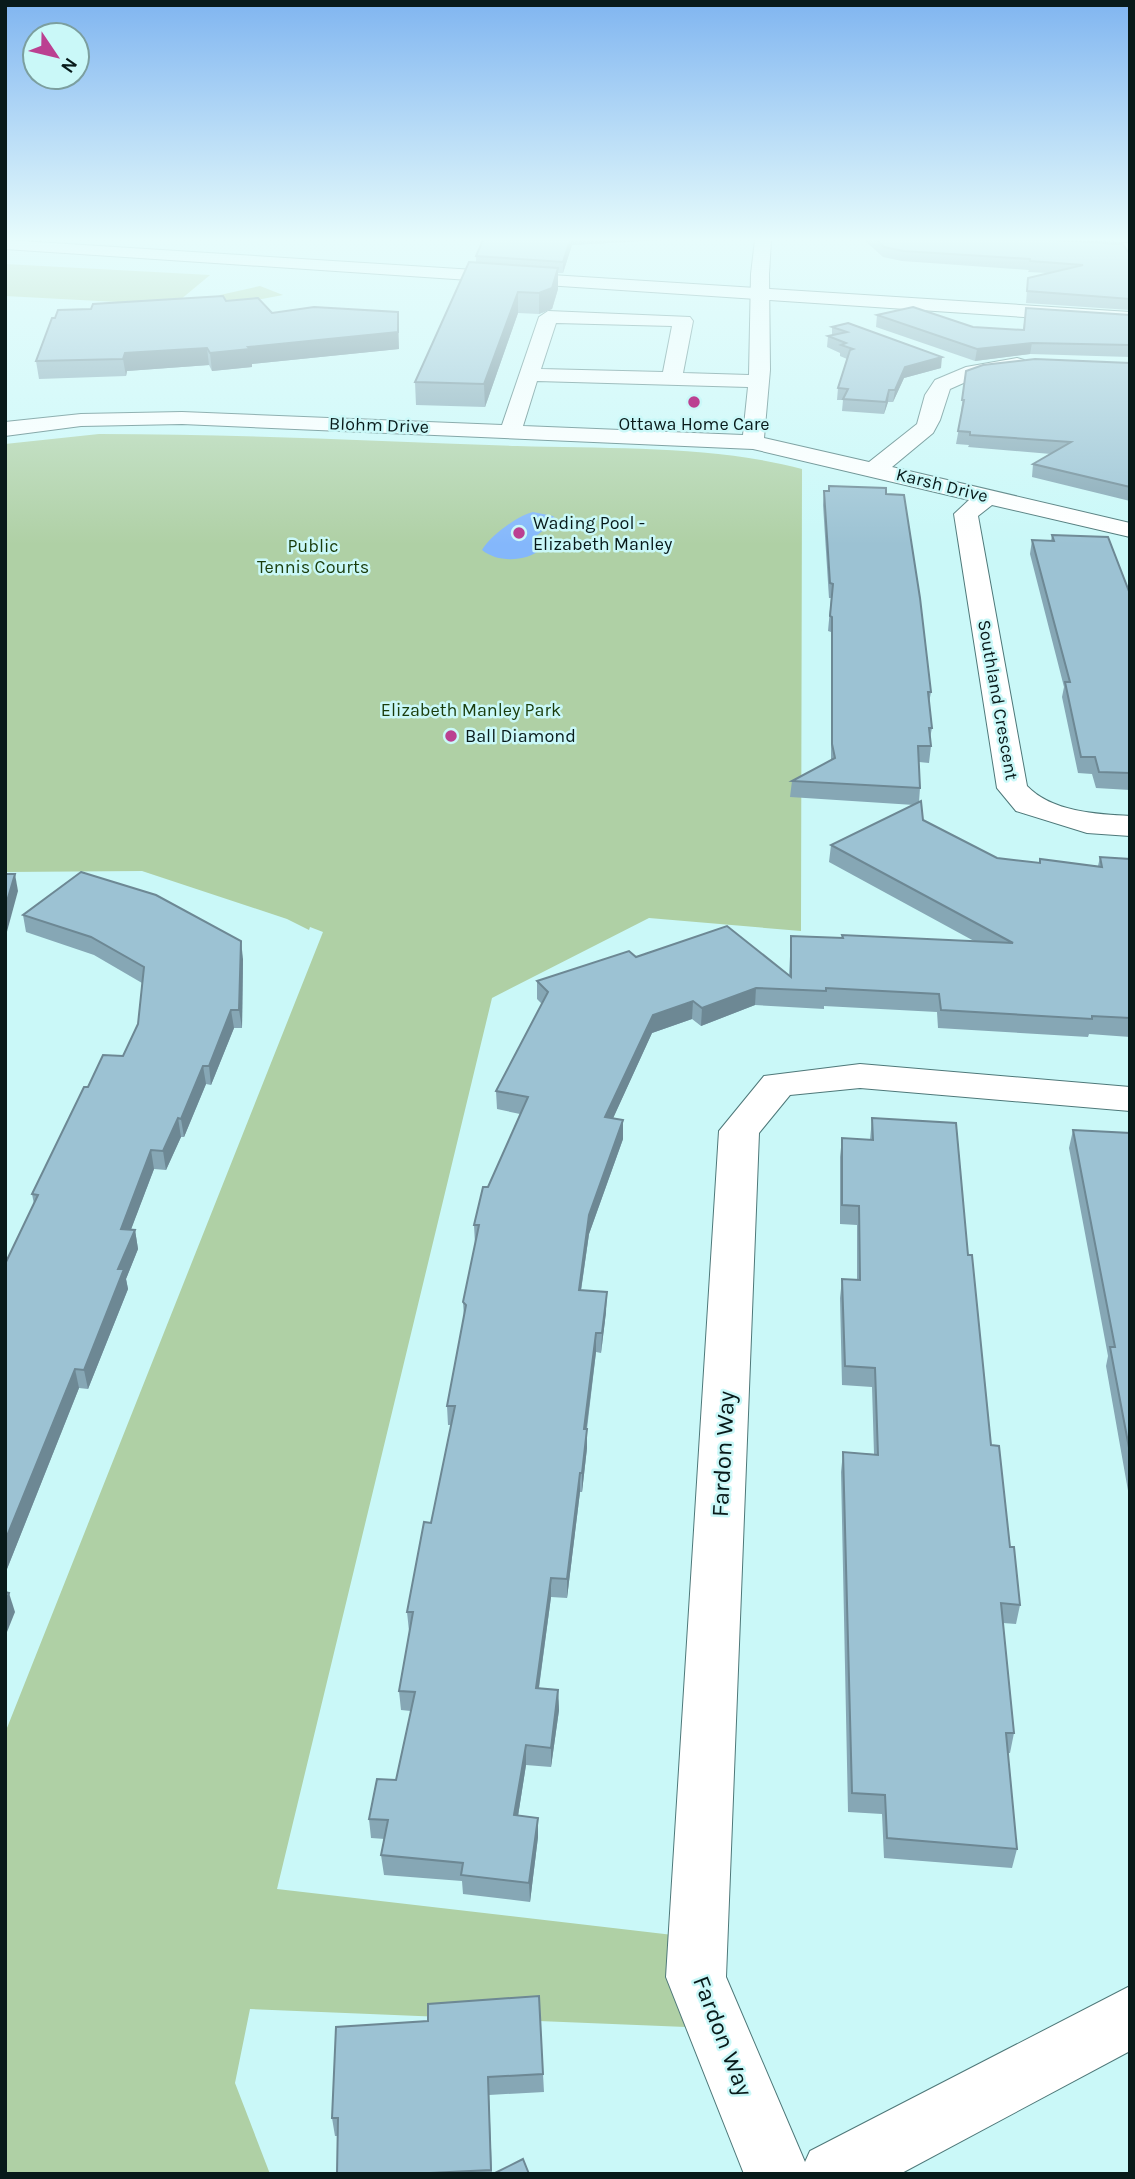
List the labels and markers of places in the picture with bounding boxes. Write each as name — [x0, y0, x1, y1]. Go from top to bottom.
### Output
marker: Ottawa Home Care — [686, 394, 702, 410]
place label: Ottawa Home Care — [618, 413, 770, 435]
place label: Wading Pool - Elizabeth Manley — [533, 512, 673, 555]
marker: Wading Pool - Elizabeth Manley — [511, 525, 527, 541]
place label: Ball Diamond — [465, 725, 576, 747]
marker: Ball Diamond — [443, 728, 459, 744]

